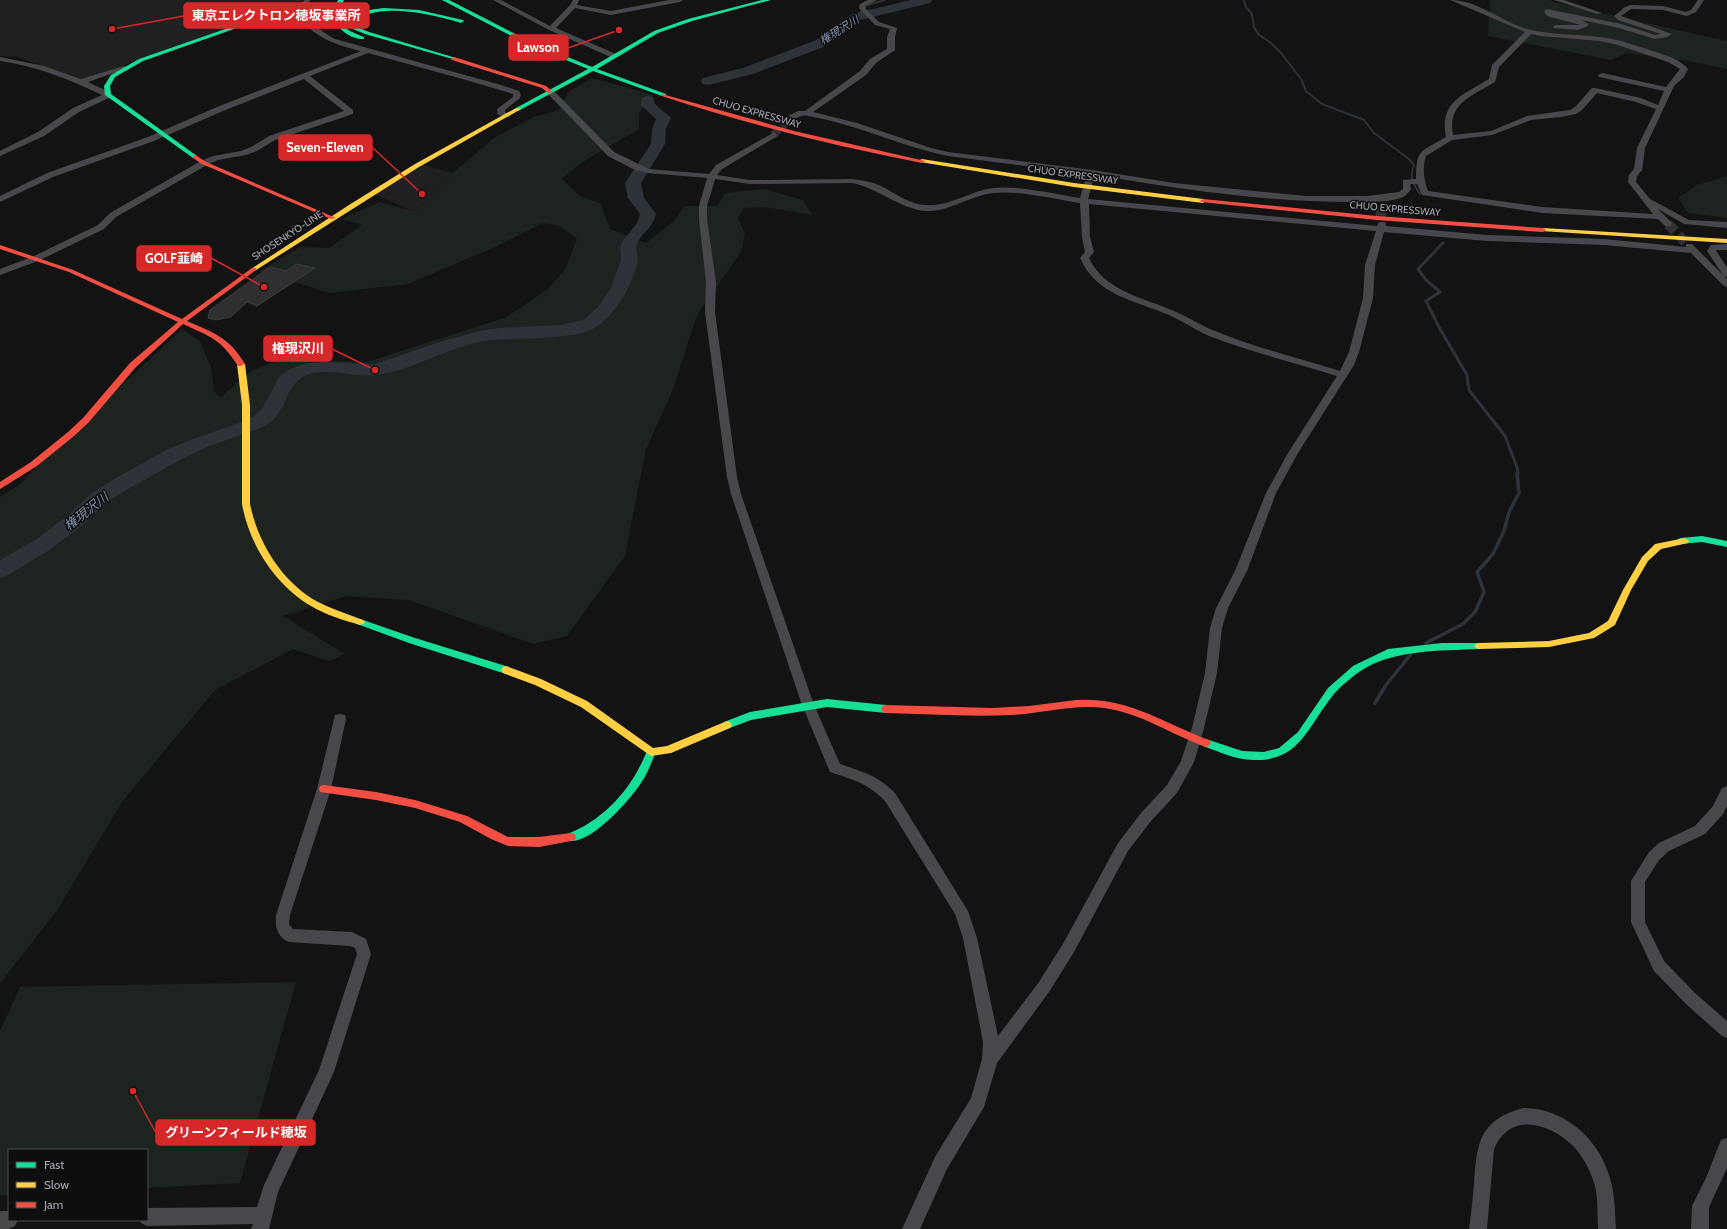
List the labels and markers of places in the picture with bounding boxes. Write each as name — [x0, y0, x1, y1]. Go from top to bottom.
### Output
callout: 東京エレクトロン穂坂事業所 — [184, 3, 369, 28]
callout: Lawson — [509, 35, 568, 60]
callout: Seven-Eleven — [279, 135, 372, 160]
callout: GOLF韮崎 — [137, 246, 211, 271]
callout: 権現沢川 — [264, 336, 332, 361]
callout: グリーンフィールド穂坂 — [156, 1120, 315, 1145]

